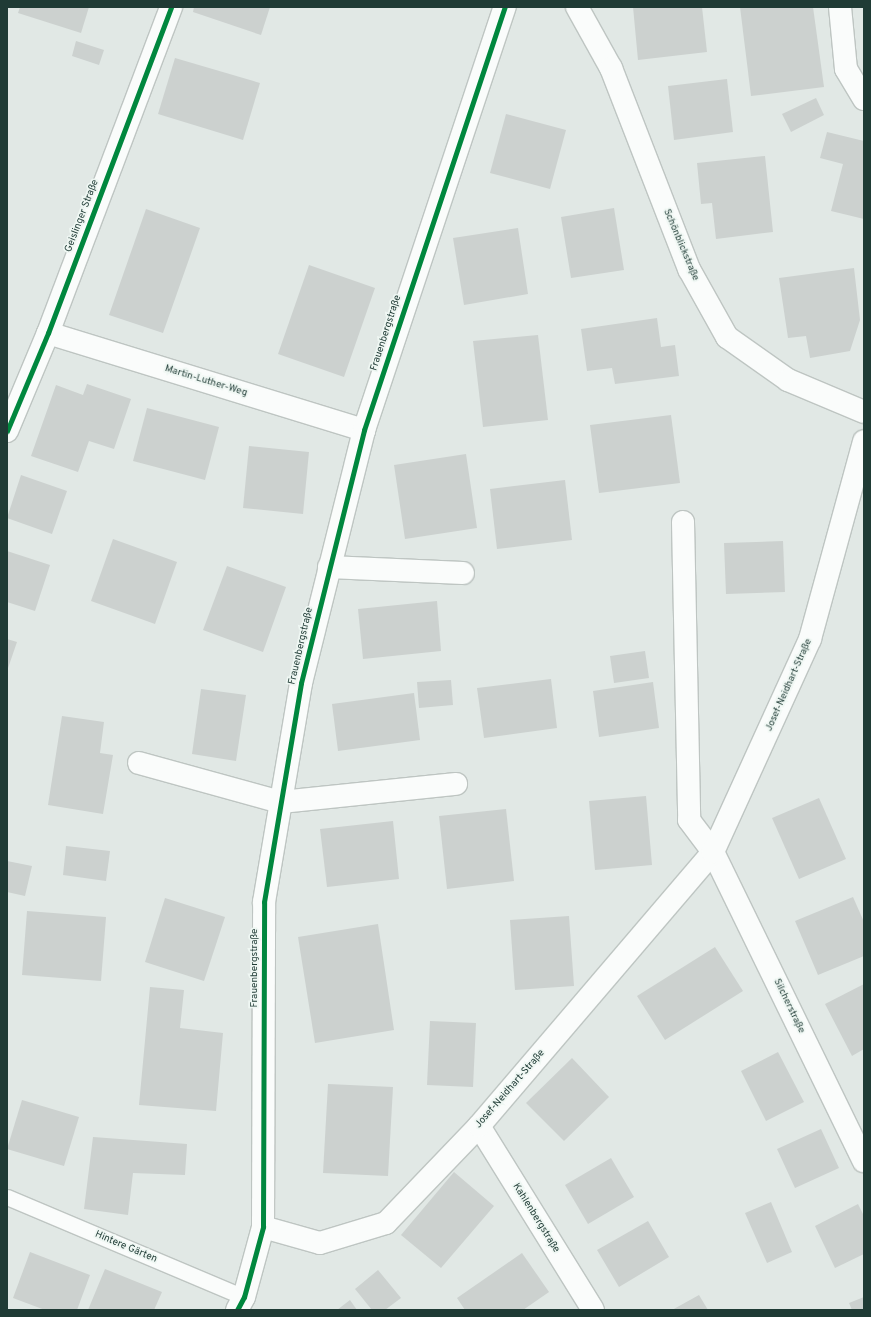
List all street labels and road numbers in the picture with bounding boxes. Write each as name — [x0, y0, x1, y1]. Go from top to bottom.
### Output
street label: Geislinger Straße — [63, 178, 101, 254]
street label: Schönblickstraße — [661, 207, 701, 283]
street label: Frauenbergstraße — [368, 294, 404, 372]
street label: Martin-Luther-Weg — [163, 363, 249, 399]
street label: Frauenbergstraße — [286, 606, 316, 686]
street label: Josef-Neidhart-Straße — [763, 637, 815, 733]
street label: Frauenbergstraße — [249, 929, 261, 1007]
street label: Silcherstraße — [771, 977, 807, 1035]
street label: Josef-Neidhart-Straße — [473, 1047, 547, 1131]
street label: Kahlenbergstraße — [510, 1181, 562, 1255]
street label: Hintere Gärten — [93, 1228, 159, 1266]

